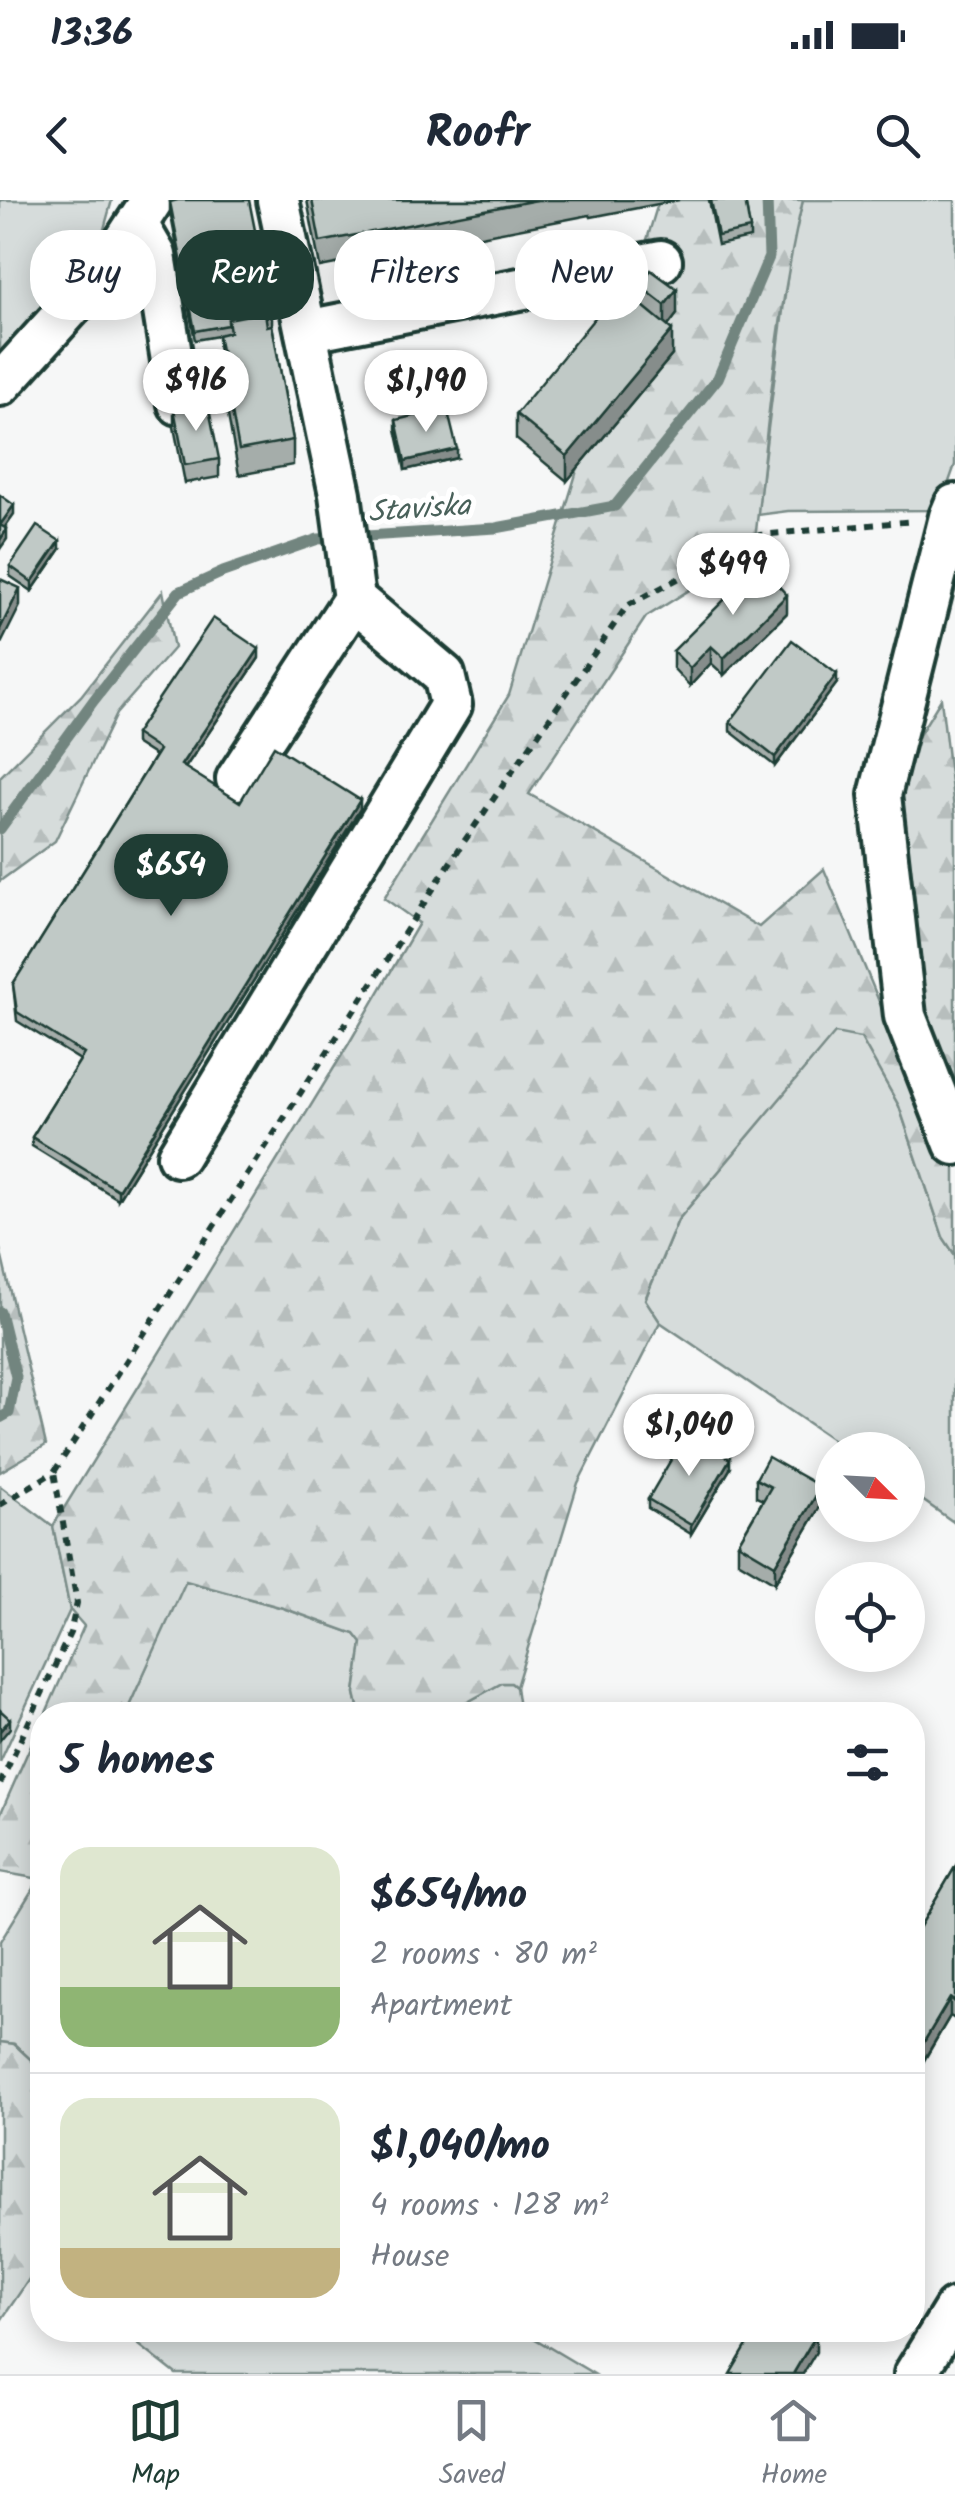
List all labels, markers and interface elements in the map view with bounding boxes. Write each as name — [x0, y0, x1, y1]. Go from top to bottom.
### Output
text: 13:36 — [50, 5, 133, 65]
text: Roofr — [426, 99, 529, 171]
icon: back — [30, 108, 85, 163]
icon: search — [870, 108, 925, 163]
chip: Buy — [30, 230, 156, 320]
chip: Rent — [176, 230, 314, 320]
chip: Filters — [334, 230, 495, 320]
chip: New — [515, 230, 648, 320]
pin: $916 — [137, 349, 255, 434]
pin: $1,190 — [345, 350, 507, 435]
text: $916 — [165, 356, 227, 407]
text: $1,190 — [386, 357, 466, 408]
water label: Staviska — [366, 482, 474, 538]
pin: $499 — [674, 533, 792, 618]
text: $499 — [699, 540, 767, 591]
pin: $654 — [112, 834, 230, 919]
text: $654 — [136, 841, 206, 892]
pin: $1,040 — [608, 1394, 770, 1479]
text: $1,040 — [645, 1401, 733, 1452]
north arrow — [815, 1432, 925, 1542]
map controls — [815, 1432, 925, 1672]
button: locate — [815, 1562, 925, 1672]
text: 5 homes — [60, 1729, 215, 1796]
icon: filters — [840, 1735, 895, 1790]
text: $654/mo — [370, 1863, 527, 1930]
icon: home — [140, 1887, 260, 2007]
text: 2 rooms · 80 m² — [370, 1930, 597, 1981]
text: Apartment — [370, 1981, 512, 2032]
text: $1,040/mo — [370, 2114, 550, 2181]
icon: home — [140, 2138, 260, 2258]
text: 4 rooms · 128 m² — [370, 2181, 608, 2232]
text: House — [370, 2232, 449, 2283]
tab: Map — [128, 2393, 183, 2498]
tab: Saved — [439, 2393, 505, 2498]
tab: Home — [761, 2393, 827, 2498]

